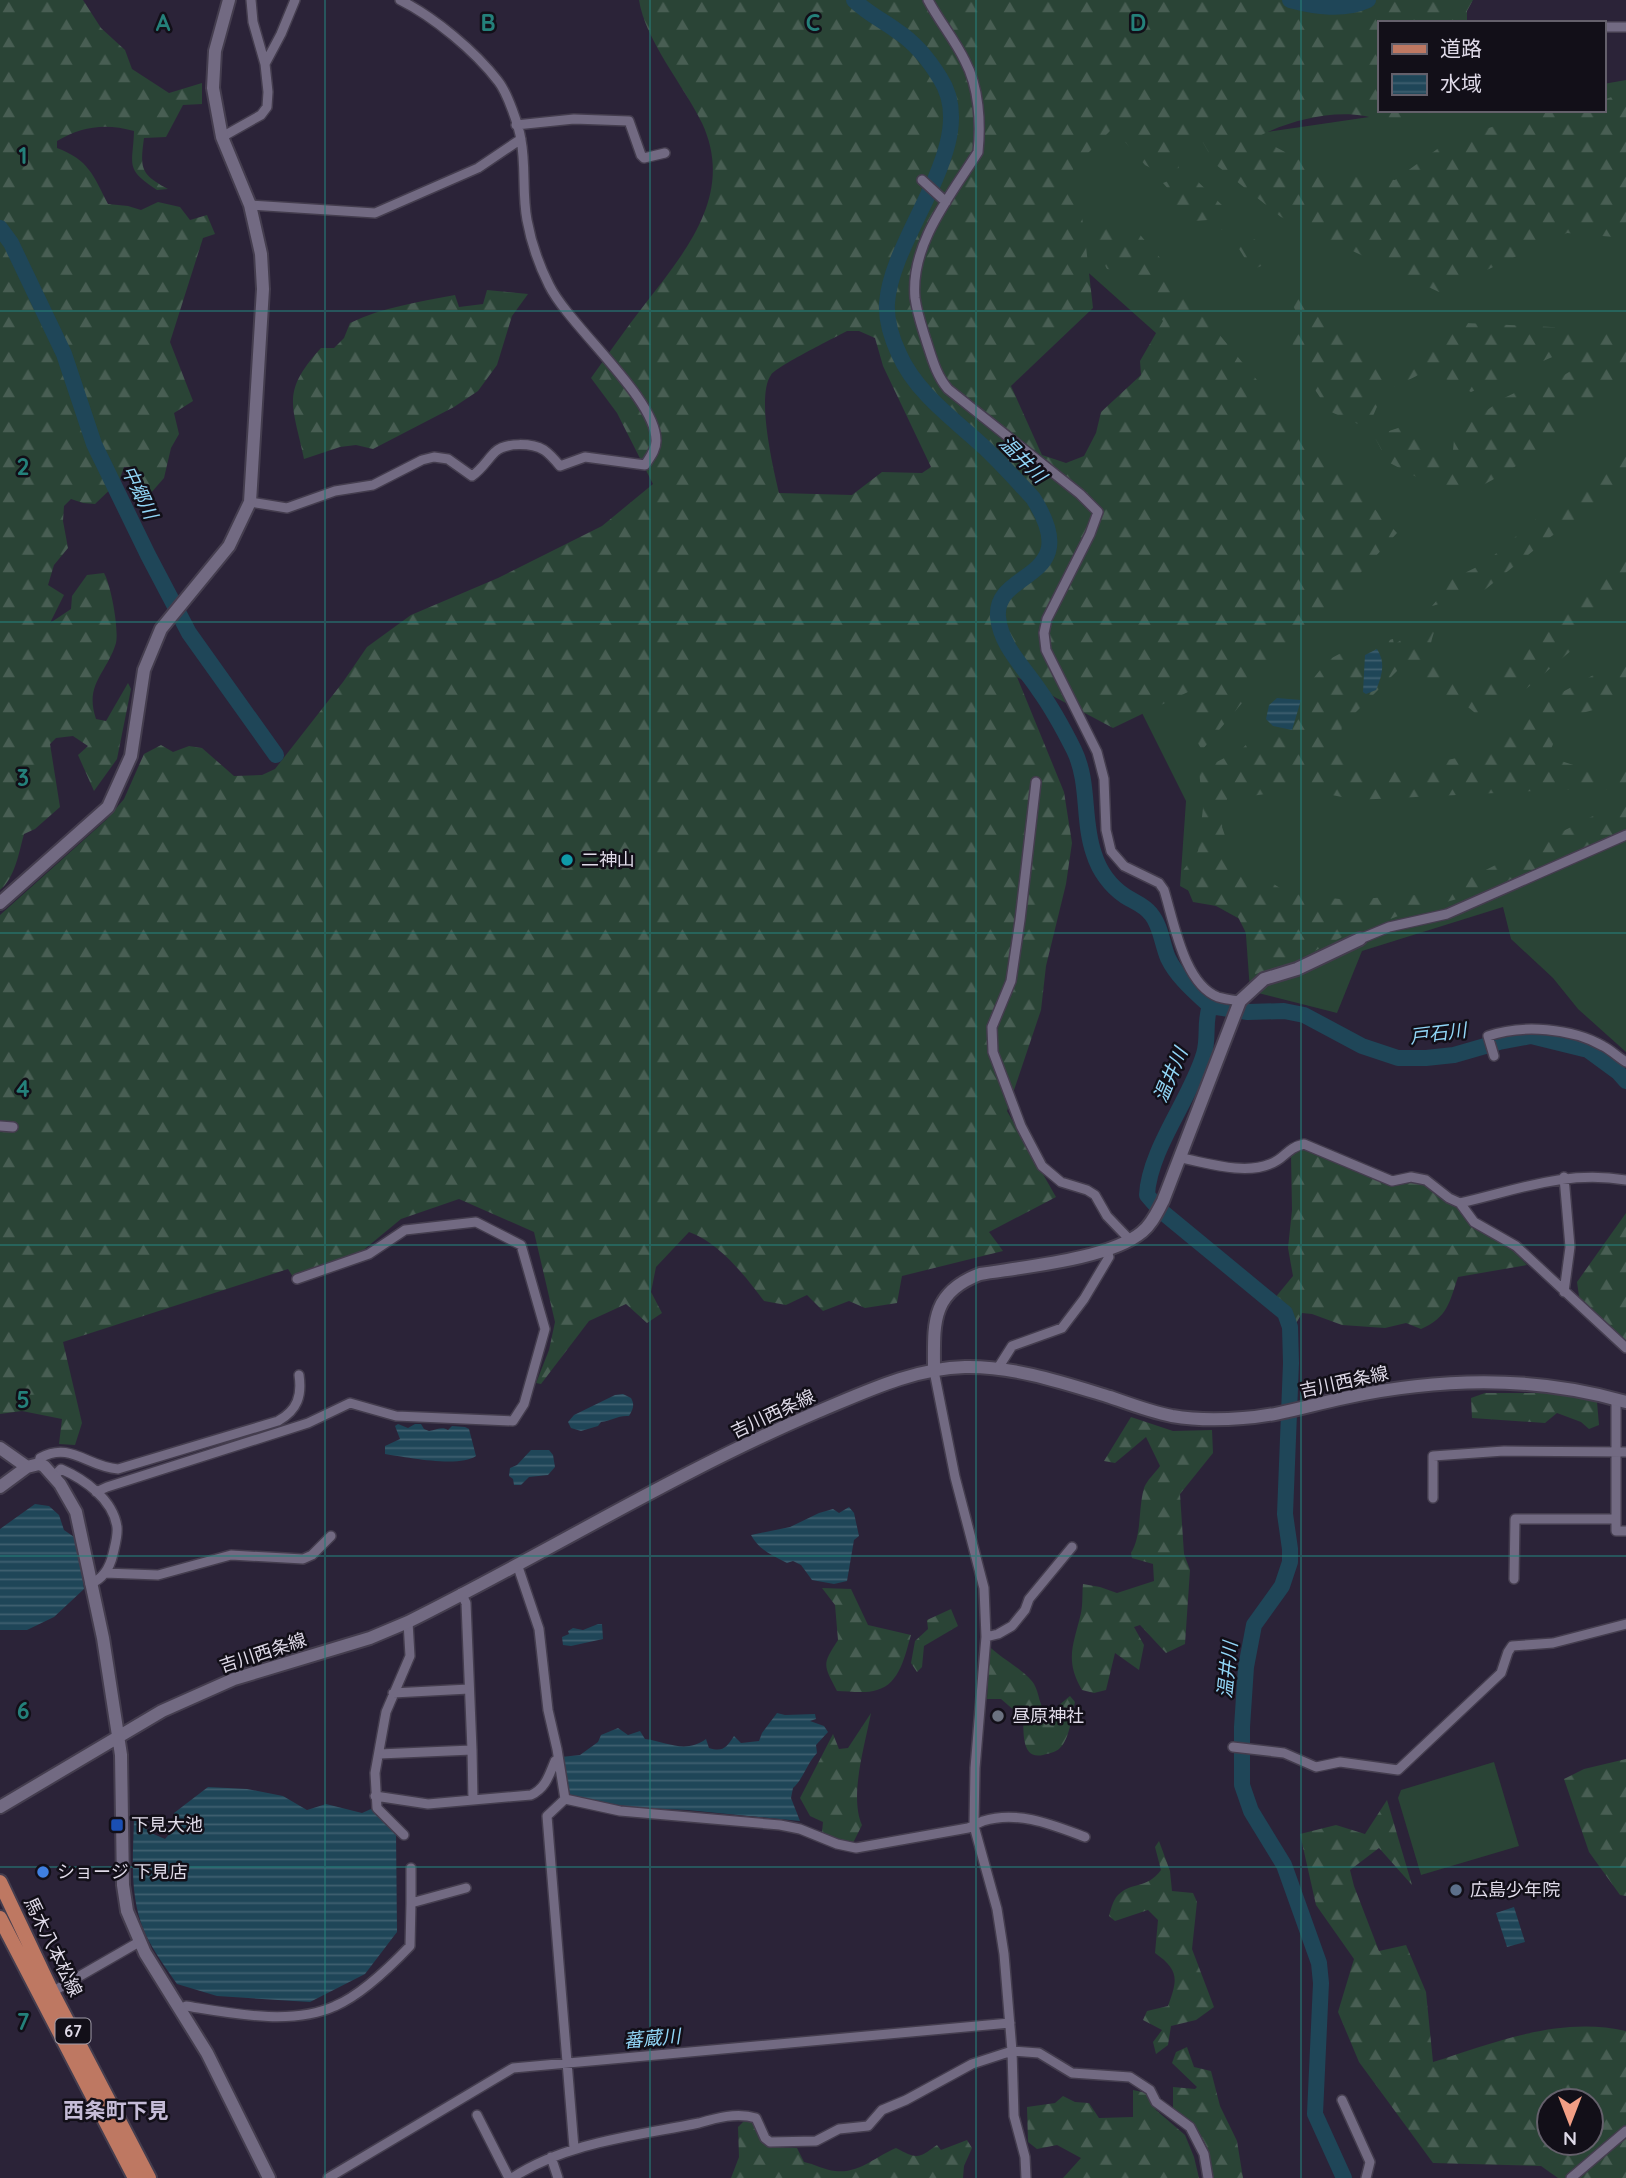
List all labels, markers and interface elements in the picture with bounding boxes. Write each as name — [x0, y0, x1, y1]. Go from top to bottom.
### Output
text: A — [156, 8, 171, 37]
text: B — [480, 8, 496, 37]
text: C — [806, 8, 820, 37]
text: D — [1130, 8, 1146, 37]
legend — [1378, 21, 1605, 112]
text: 道路 — [1440, 35, 1482, 61]
text: 水域 — [1440, 70, 1482, 96]
text: 1 — [19, 141, 27, 170]
water label: 温井川 — [994, 430, 1053, 489]
text: 2 — [16, 452, 30, 481]
water label: 中郷川 — [117, 461, 164, 525]
text: 3 — [17, 763, 29, 792]
place label: 二神山 — [581, 848, 635, 871]
marker: 二神山 — [559, 852, 575, 868]
water label: 戸石川 — [1408, 1017, 1470, 1048]
water label: 温井川 — [1148, 1042, 1193, 1106]
text: 4 — [16, 1074, 30, 1103]
street label: 吉川西条線 — [1297, 1361, 1390, 1402]
street label: 吉川西条線 — [727, 1384, 818, 1443]
text: 5 — [16, 1385, 30, 1414]
street label: 吉川西条線 — [216, 1628, 309, 1677]
water label: 温井川 — [1212, 1638, 1242, 1700]
text: 6 — [17, 1696, 29, 1725]
place label: 昼原神社 — [1012, 1704, 1084, 1727]
marker: 昼原神社 — [990, 1708, 1006, 1724]
place label: 下見大池 — [131, 1813, 203, 1836]
marker: 下見大池 — [109, 1817, 125, 1833]
place label: ショージ 下見店 — [57, 1860, 188, 1883]
marker: ショージ 下見店 — [35, 1864, 51, 1880]
place label: 広島少年院 — [1470, 1878, 1560, 1901]
marker: 広島少年院 — [1448, 1882, 1464, 1898]
street label: 馬木八本松線 — [19, 1893, 87, 2000]
text: 7 — [17, 2007, 30, 2036]
road number: 67 — [56, 2019, 90, 2044]
water label: 蕃蔵川 — [623, 2023, 683, 2052]
north arrow — [1535, 2087, 1605, 2157]
district label: 西条町下見 — [64, 2097, 169, 2123]
text: N — [1563, 2127, 1577, 2151]

